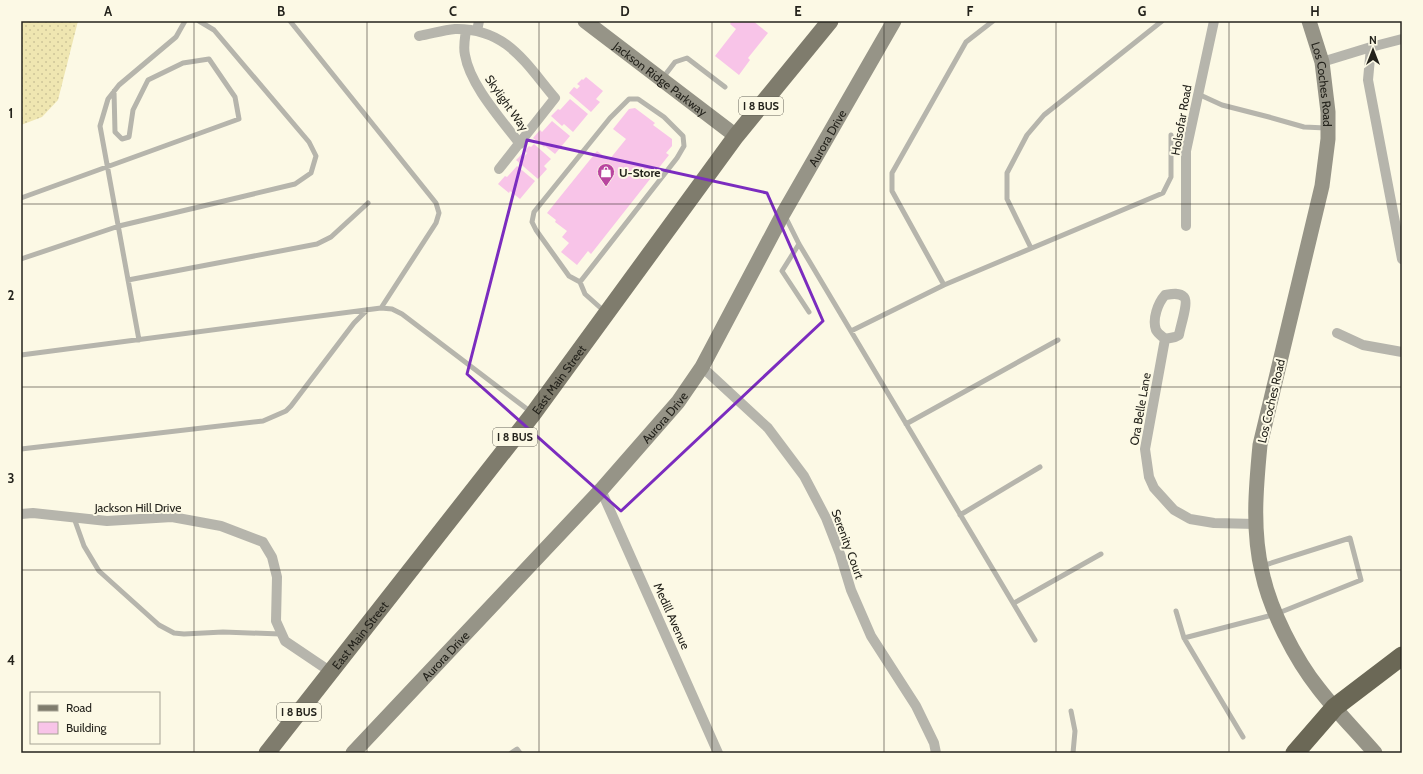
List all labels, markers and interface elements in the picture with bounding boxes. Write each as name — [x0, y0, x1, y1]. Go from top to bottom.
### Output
text: A — [104, 3, 113, 19]
text: B — [277, 3, 285, 19]
text: C — [449, 3, 457, 19]
text: D — [620, 3, 630, 19]
text: E — [794, 3, 802, 19]
text: F — [967, 3, 974, 19]
text: G — [1138, 3, 1147, 19]
text: H — [1310, 3, 1320, 19]
north arrow — [1353, 30, 1393, 70]
text: N — [1369, 33, 1377, 47]
street label: Jackson Ridge Parkway — [610, 38, 710, 119]
street label: Los Coches Road — [1309, 40, 1336, 127]
street label: Skylight Way — [482, 72, 532, 134]
street label: Holsofar Road — [1167, 84, 1195, 156]
road number: I 8 BUS — [739, 97, 783, 115]
text: 1 — [9, 105, 13, 121]
street label: Aurora Drive — [805, 107, 849, 169]
shop icon: U-Store — [596, 162, 616, 187]
place label: U-Store — [619, 165, 660, 180]
text: 2 — [8, 287, 15, 303]
street label: East Main Street — [528, 341, 589, 417]
street label: Los Coches Road — [1254, 358, 1288, 444]
street label: Ora Belle Lane — [1126, 371, 1154, 447]
street label: Aurora Drive — [638, 389, 690, 446]
road number: I 8 BUS — [493, 428, 537, 446]
text: 3 — [7, 470, 15, 486]
street label: Jackson Hill Drive — [94, 500, 181, 515]
street label: Serenity Court — [828, 507, 868, 581]
street label: Medill Avenue — [651, 580, 693, 652]
street label: East Main Street — [328, 598, 391, 672]
street label: Aurora Drive — [418, 627, 472, 684]
text: 4 — [7, 652, 15, 668]
legend — [30, 692, 160, 744]
text: Road — [66, 700, 92, 715]
road number: I 8 BUS — [277, 703, 321, 721]
text: Building — [66, 720, 108, 735]

